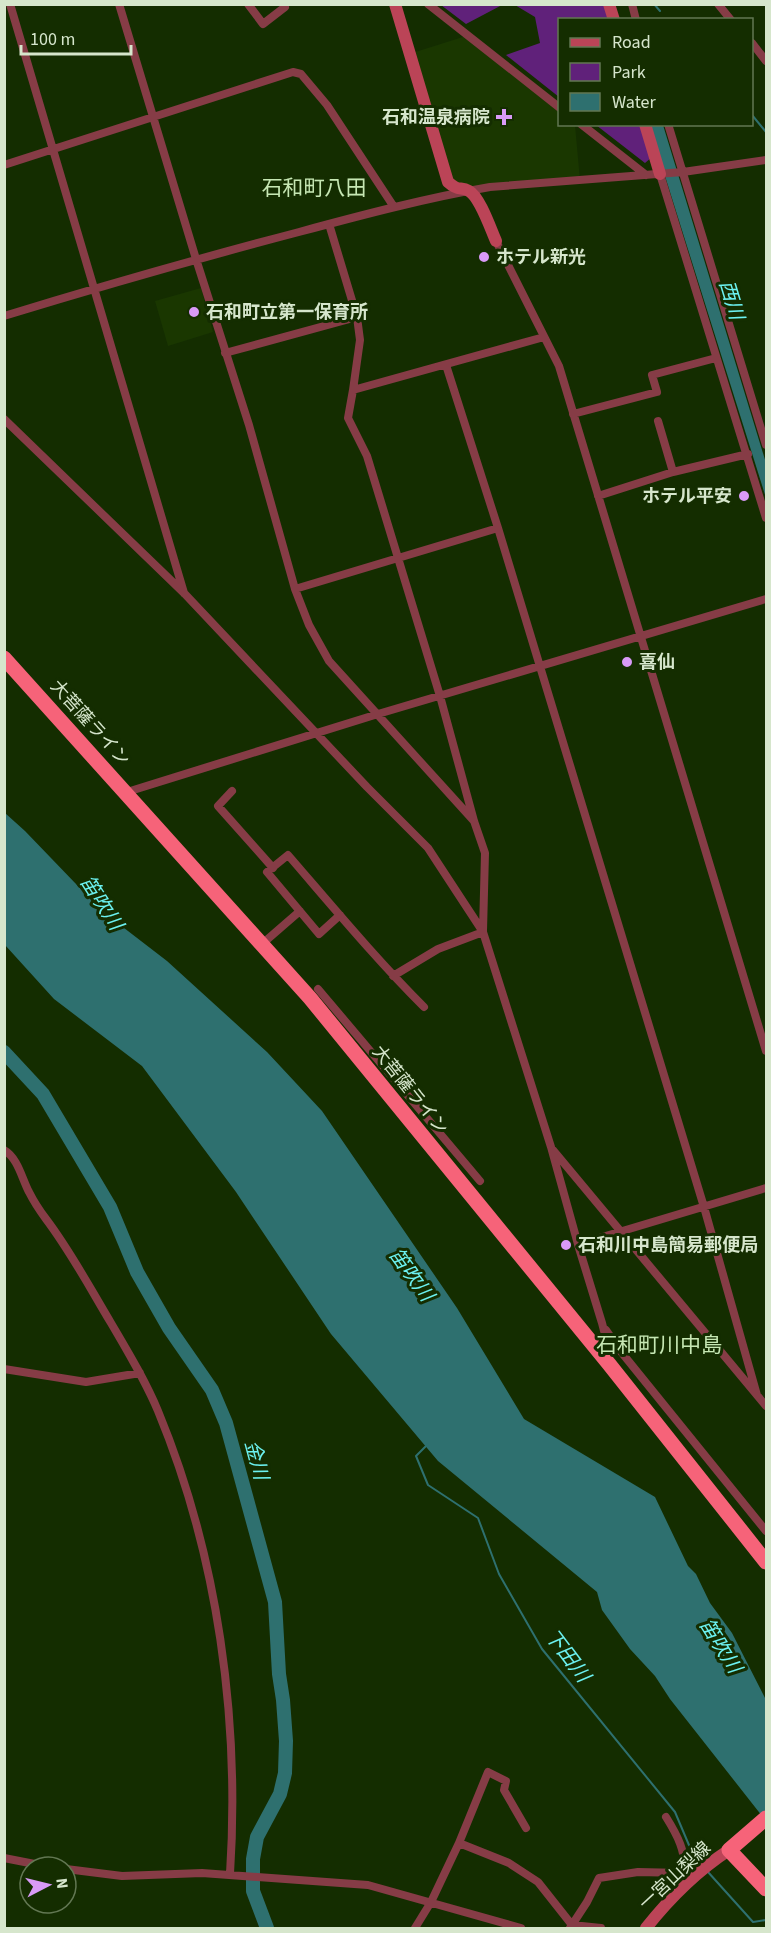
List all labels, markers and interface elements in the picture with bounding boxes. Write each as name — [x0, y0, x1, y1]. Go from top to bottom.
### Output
scale bar — [21, 18, 130, 56]
legend — [558, 18, 753, 126]
text: 100 m — [30, 27, 75, 52]
text: Road — [612, 30, 651, 55]
text: Park — [612, 60, 646, 85]
text: Water — [612, 90, 656, 115]
place label: 石和温泉病院 — [382, 105, 490, 130]
marker: 石和温泉病院 — [495, 108, 513, 126]
district label: 石和町八田 — [262, 173, 367, 203]
place label: ホテル新光 — [496, 245, 586, 270]
marker: ホテル新光 — [477, 250, 491, 264]
water label: 西川 — [712, 277, 751, 325]
place label: 石和町立第一保育所 — [206, 300, 368, 325]
marker: 石和町立第一保育所 — [187, 305, 201, 319]
place label: ホテル平安 — [642, 484, 732, 509]
marker: ホテル平安 — [737, 489, 751, 503]
place label: 喜仙 — [639, 650, 675, 675]
marker: 喜仙 — [620, 655, 634, 669]
street label: 大菩薩ライン — [45, 675, 135, 771]
water label: 笛吹川 — [73, 870, 130, 937]
street label: 大菩薩ライン — [366, 1040, 454, 1140]
place label: 石和川中島簡易郵便局 — [578, 1233, 758, 1258]
marker: 石和川中島簡易郵便局 — [559, 1238, 573, 1252]
water label: 笛吹川 — [382, 1243, 441, 1309]
district label: 石和町川中島 — [596, 1330, 722, 1360]
water label: 金川 — [237, 1437, 275, 1485]
water label: 笛吹川 — [692, 1613, 749, 1681]
water label: 下田川 — [538, 1624, 597, 1690]
street label: 一宮山梨線 — [634, 1836, 716, 1916]
north arrow — [18, 1855, 78, 1915]
text: N — [50, 1877, 73, 1890]

